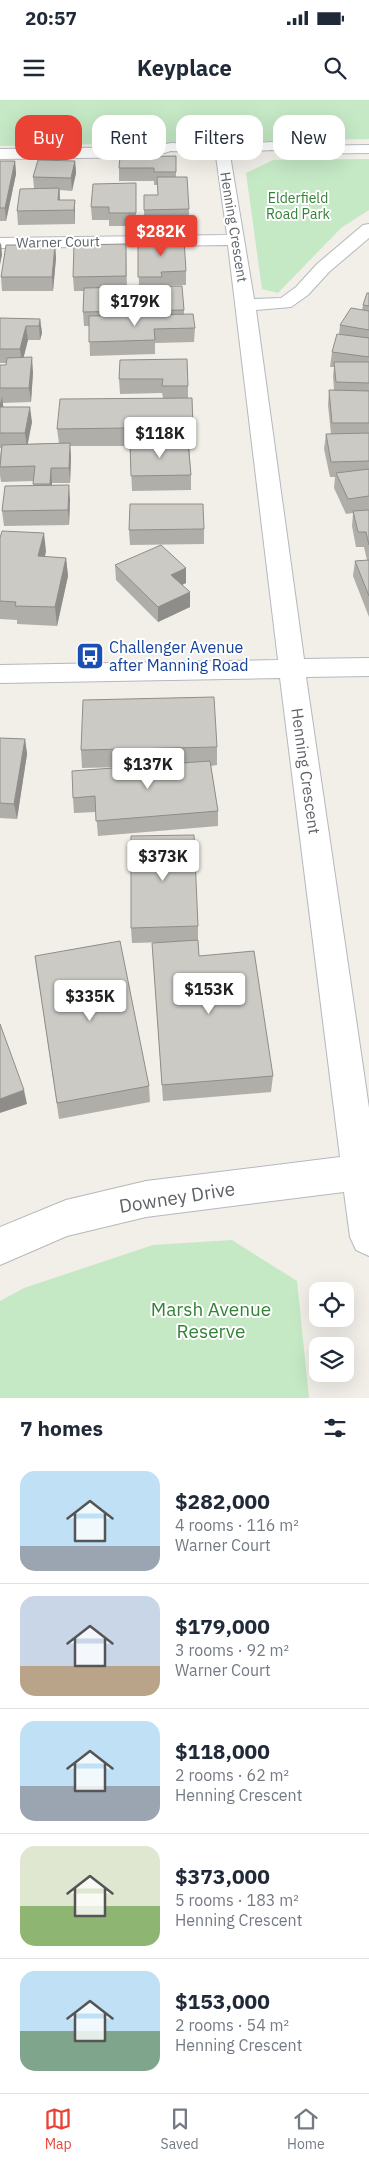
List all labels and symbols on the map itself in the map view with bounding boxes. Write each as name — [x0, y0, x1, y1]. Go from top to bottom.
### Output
street label: Henning Crescent — [216, 171, 252, 284]
park label: Elderfield Road Park — [266, 189, 331, 223]
pin: $282K — [126, 214, 196, 257]
street label: Warner Court — [16, 232, 100, 252]
pin: $179K — [100, 284, 170, 327]
pin: $118K — [125, 416, 195, 459]
place label: Challenger Avenue after Manning Road — [109, 637, 249, 675]
bus stop icon: Challenger Avenue after Manning Road — [75, 641, 105, 671]
street label: Henning Crescent — [287, 707, 325, 835]
pin: $137K — [113, 748, 183, 790]
pin: $373K — [128, 840, 198, 882]
pin: $153K — [174, 972, 244, 1015]
pin: $335K — [55, 980, 125, 1022]
street label: Downey Drive — [117, 1176, 237, 1218]
park label: Marsh Avenue Reserve — [151, 1297, 271, 1343]

